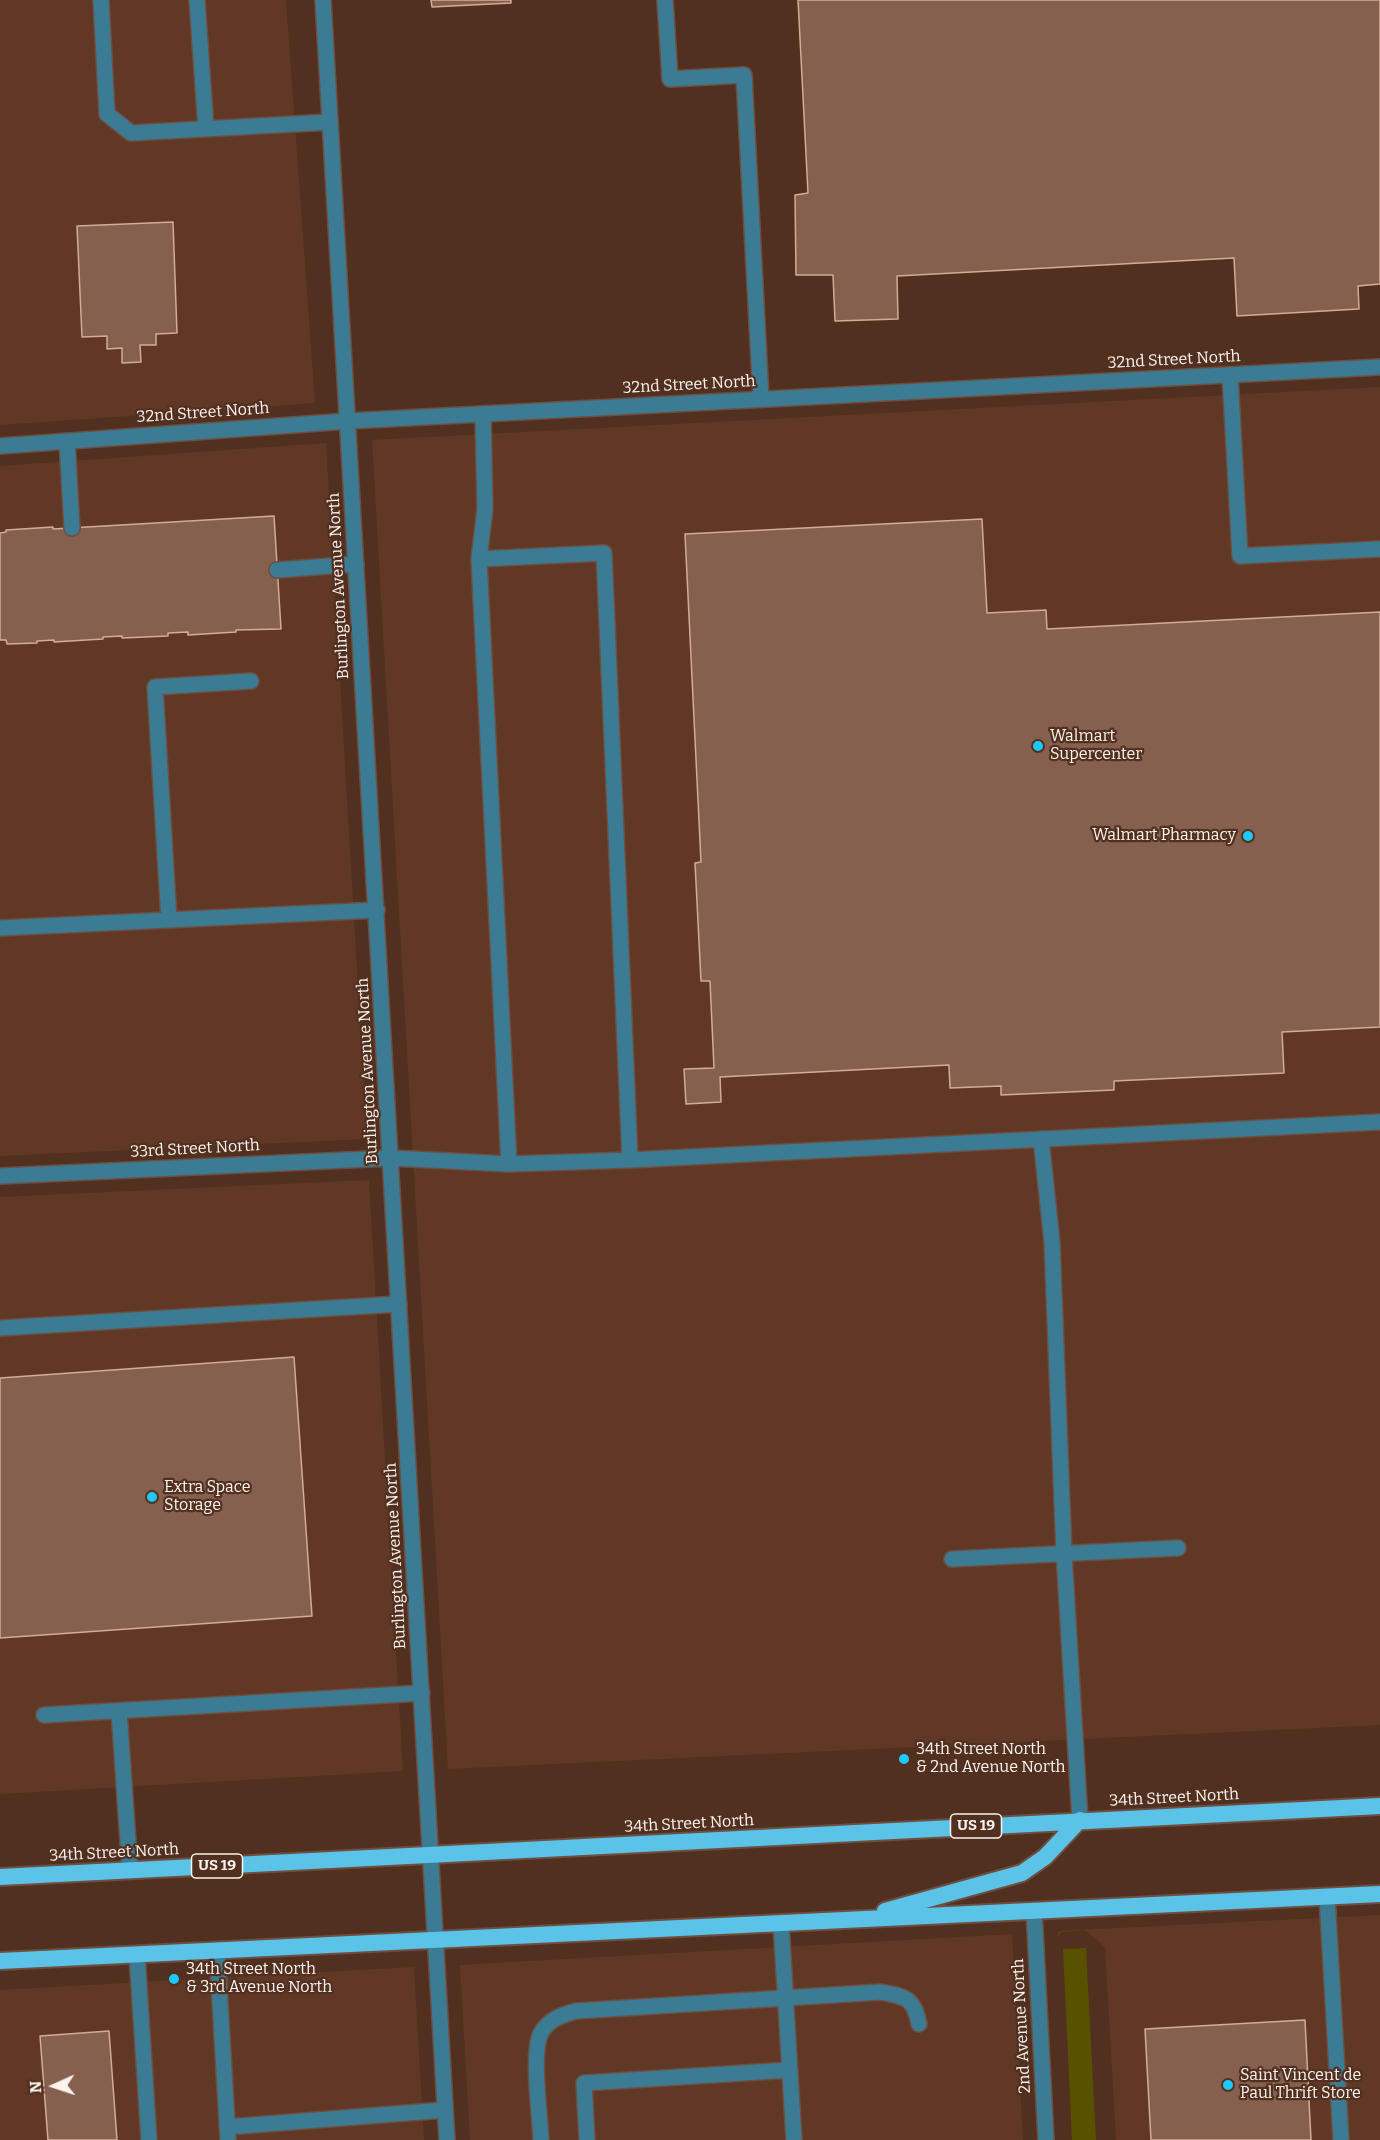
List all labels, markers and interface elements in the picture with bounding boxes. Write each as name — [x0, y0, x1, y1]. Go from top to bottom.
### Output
street label: 32nd Street North — [1107, 347, 1241, 373]
street label: 32nd Street North — [622, 372, 756, 398]
street label: 32nd Street North — [136, 399, 270, 427]
street label: Burlington Avenue North — [325, 492, 353, 680]
place label: Walmart Supercenter — [1050, 727, 1142, 765]
marker: Walmart Supercenter — [1031, 739, 1045, 753]
place label: Walmart Pharmacy — [1092, 826, 1236, 846]
marker: Walmart Pharmacy — [1241, 829, 1255, 843]
street label: Burlington Avenue North — [354, 977, 382, 1165]
street label: 33rd Street North — [130, 1136, 260, 1162]
street label: Burlington Avenue North — [382, 1462, 410, 1650]
place label: Extra Space Storage — [164, 1478, 250, 1516]
marker: Extra Space Storage — [145, 1490, 159, 1504]
place label: 34th Street North & 2nd Avenue North — [916, 1740, 1065, 1778]
marker: 34th Street North & 2nd Avenue North — [897, 1752, 911, 1766]
street label: 34th Street North — [1109, 1785, 1239, 1811]
street label: 34th Street North — [624, 1811, 754, 1837]
road number: US 19 — [950, 1814, 1002, 1838]
street label: 34th Street North — [49, 1840, 179, 1866]
road number: US 19 — [192, 1854, 242, 1878]
street label: 2nd Avenue North — [1009, 1958, 1035, 2094]
place label: 34th Street North & 3rd Avenue North — [186, 1960, 332, 1998]
marker: 34th Street North & 3rd Avenue North — [167, 1972, 181, 1986]
north arrow — [24, 2056, 84, 2116]
place label: Saint Vincent de Paul Thrift Store — [1240, 2066, 1361, 2104]
marker: Saint Vincent de Paul Thrift Store — [1221, 2078, 1235, 2092]
text: N — [26, 2080, 45, 2094]

